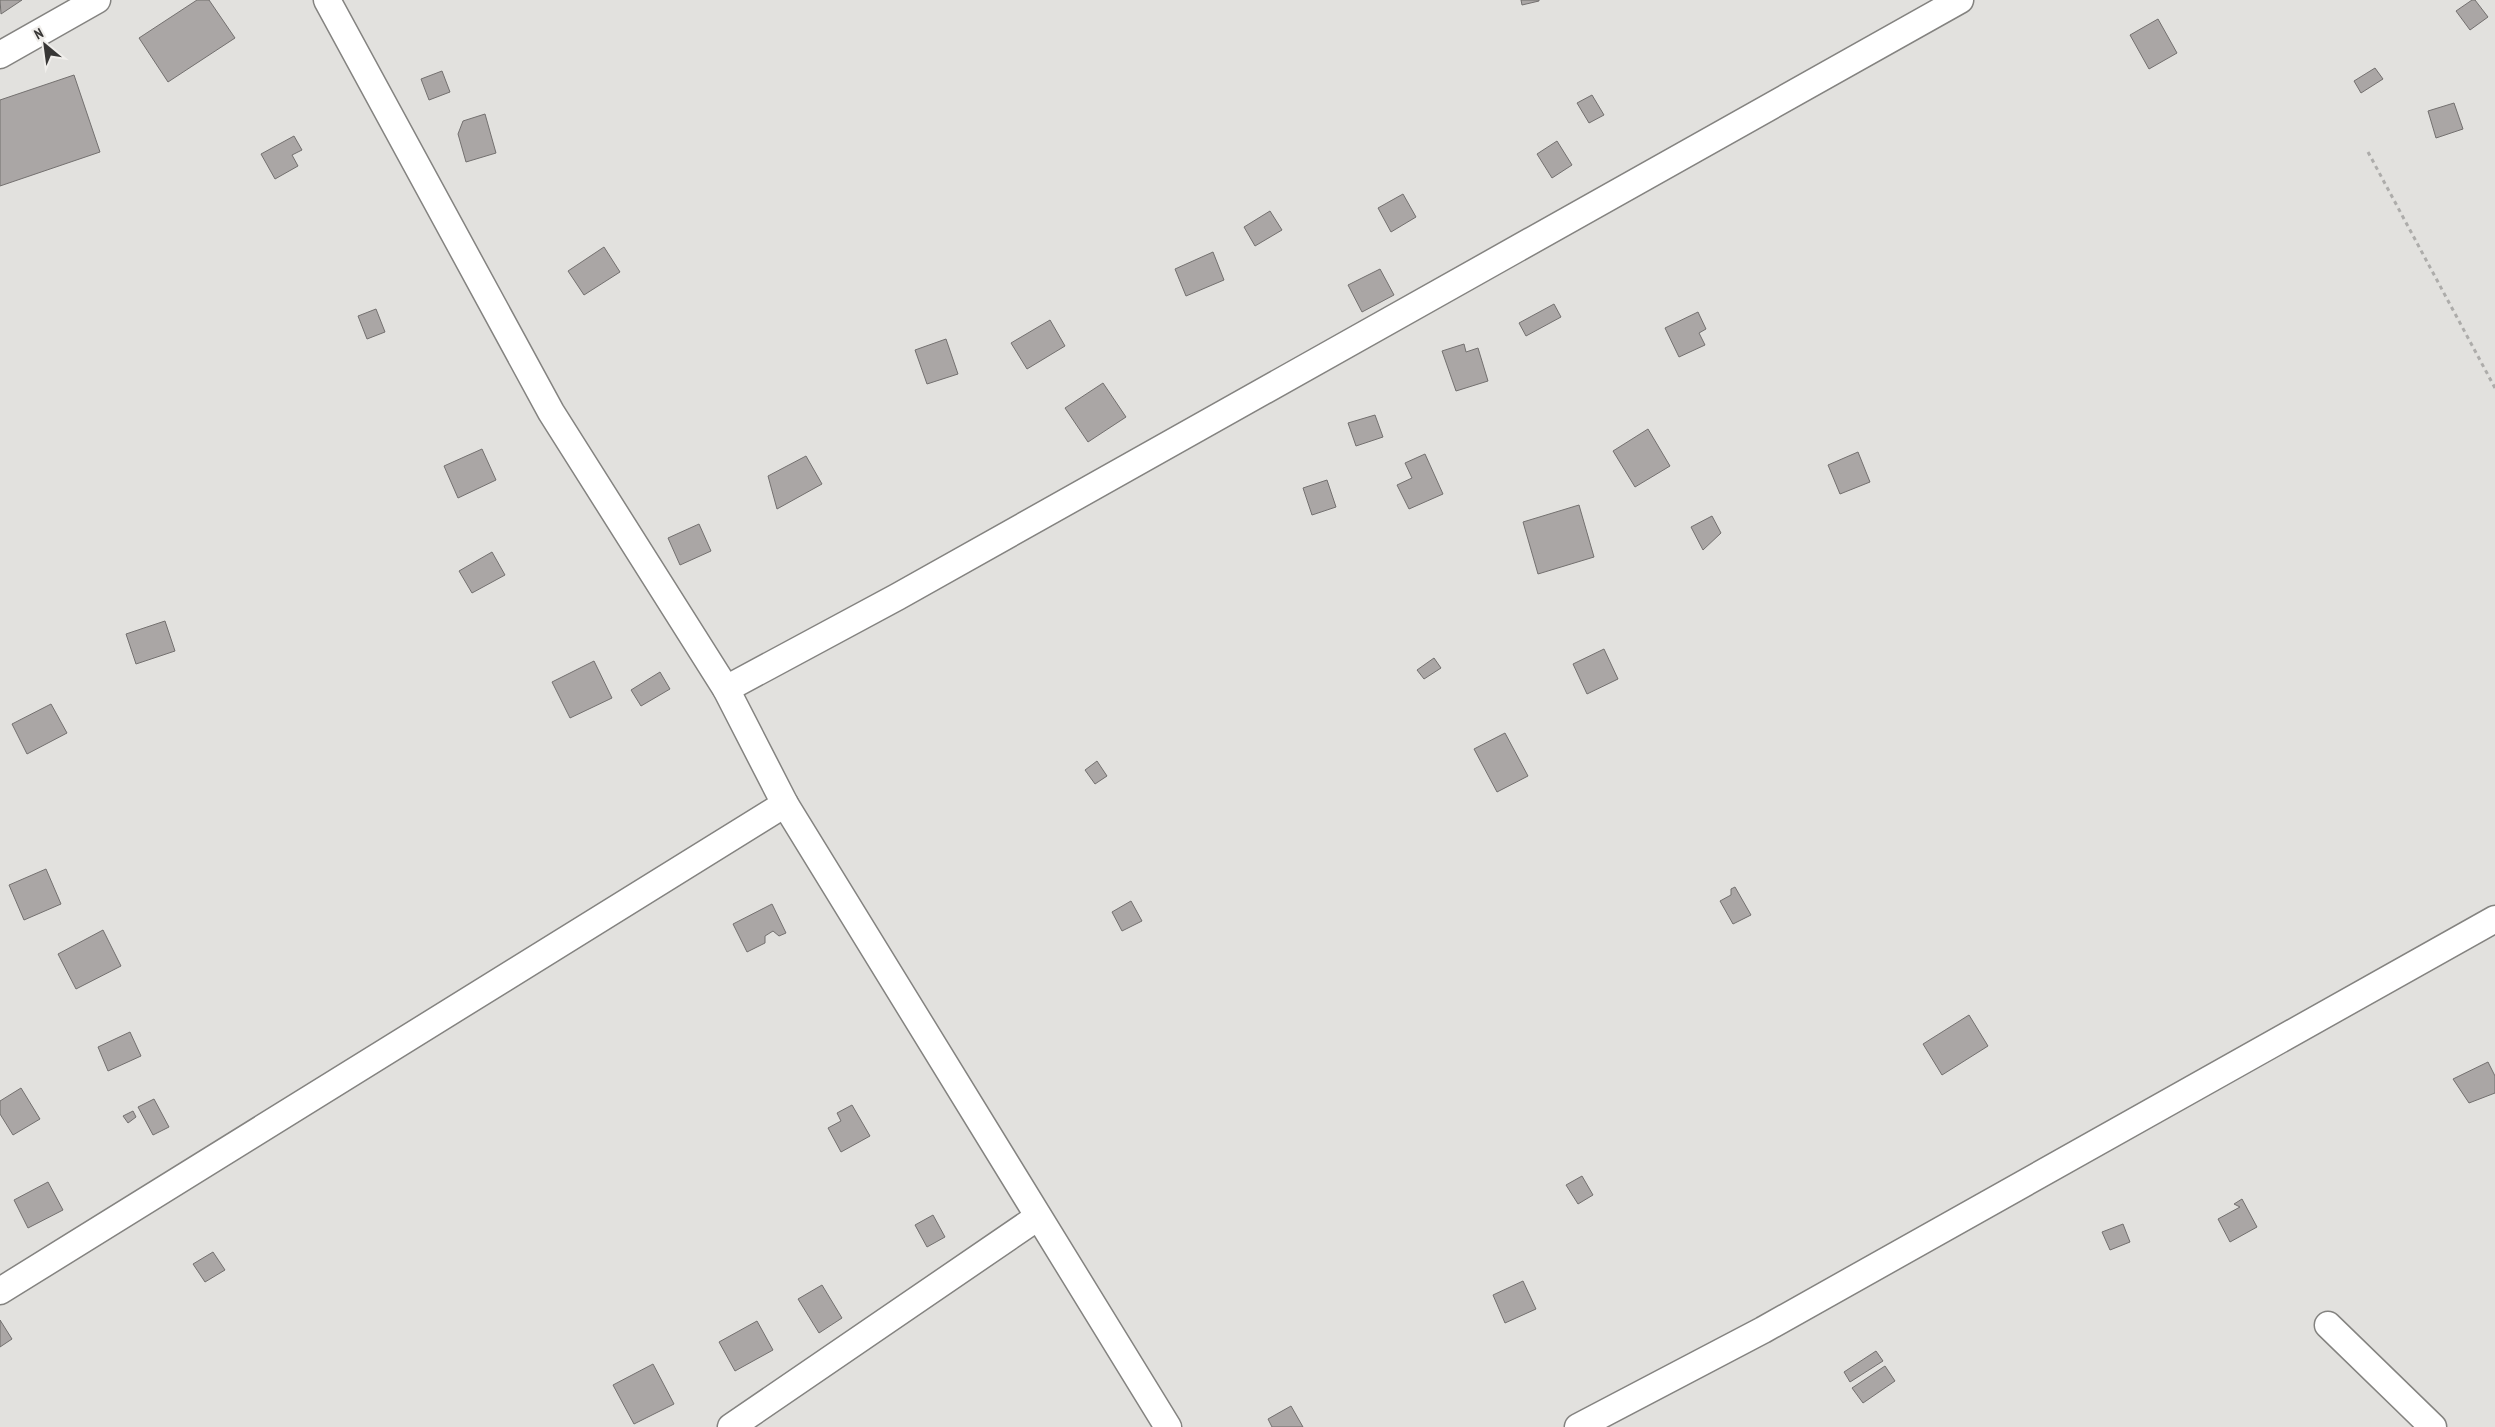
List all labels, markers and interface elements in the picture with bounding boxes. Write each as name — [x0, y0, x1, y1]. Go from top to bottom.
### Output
north arrow — [20, 20, 70, 70]
text: N — [31, 24, 46, 43]

